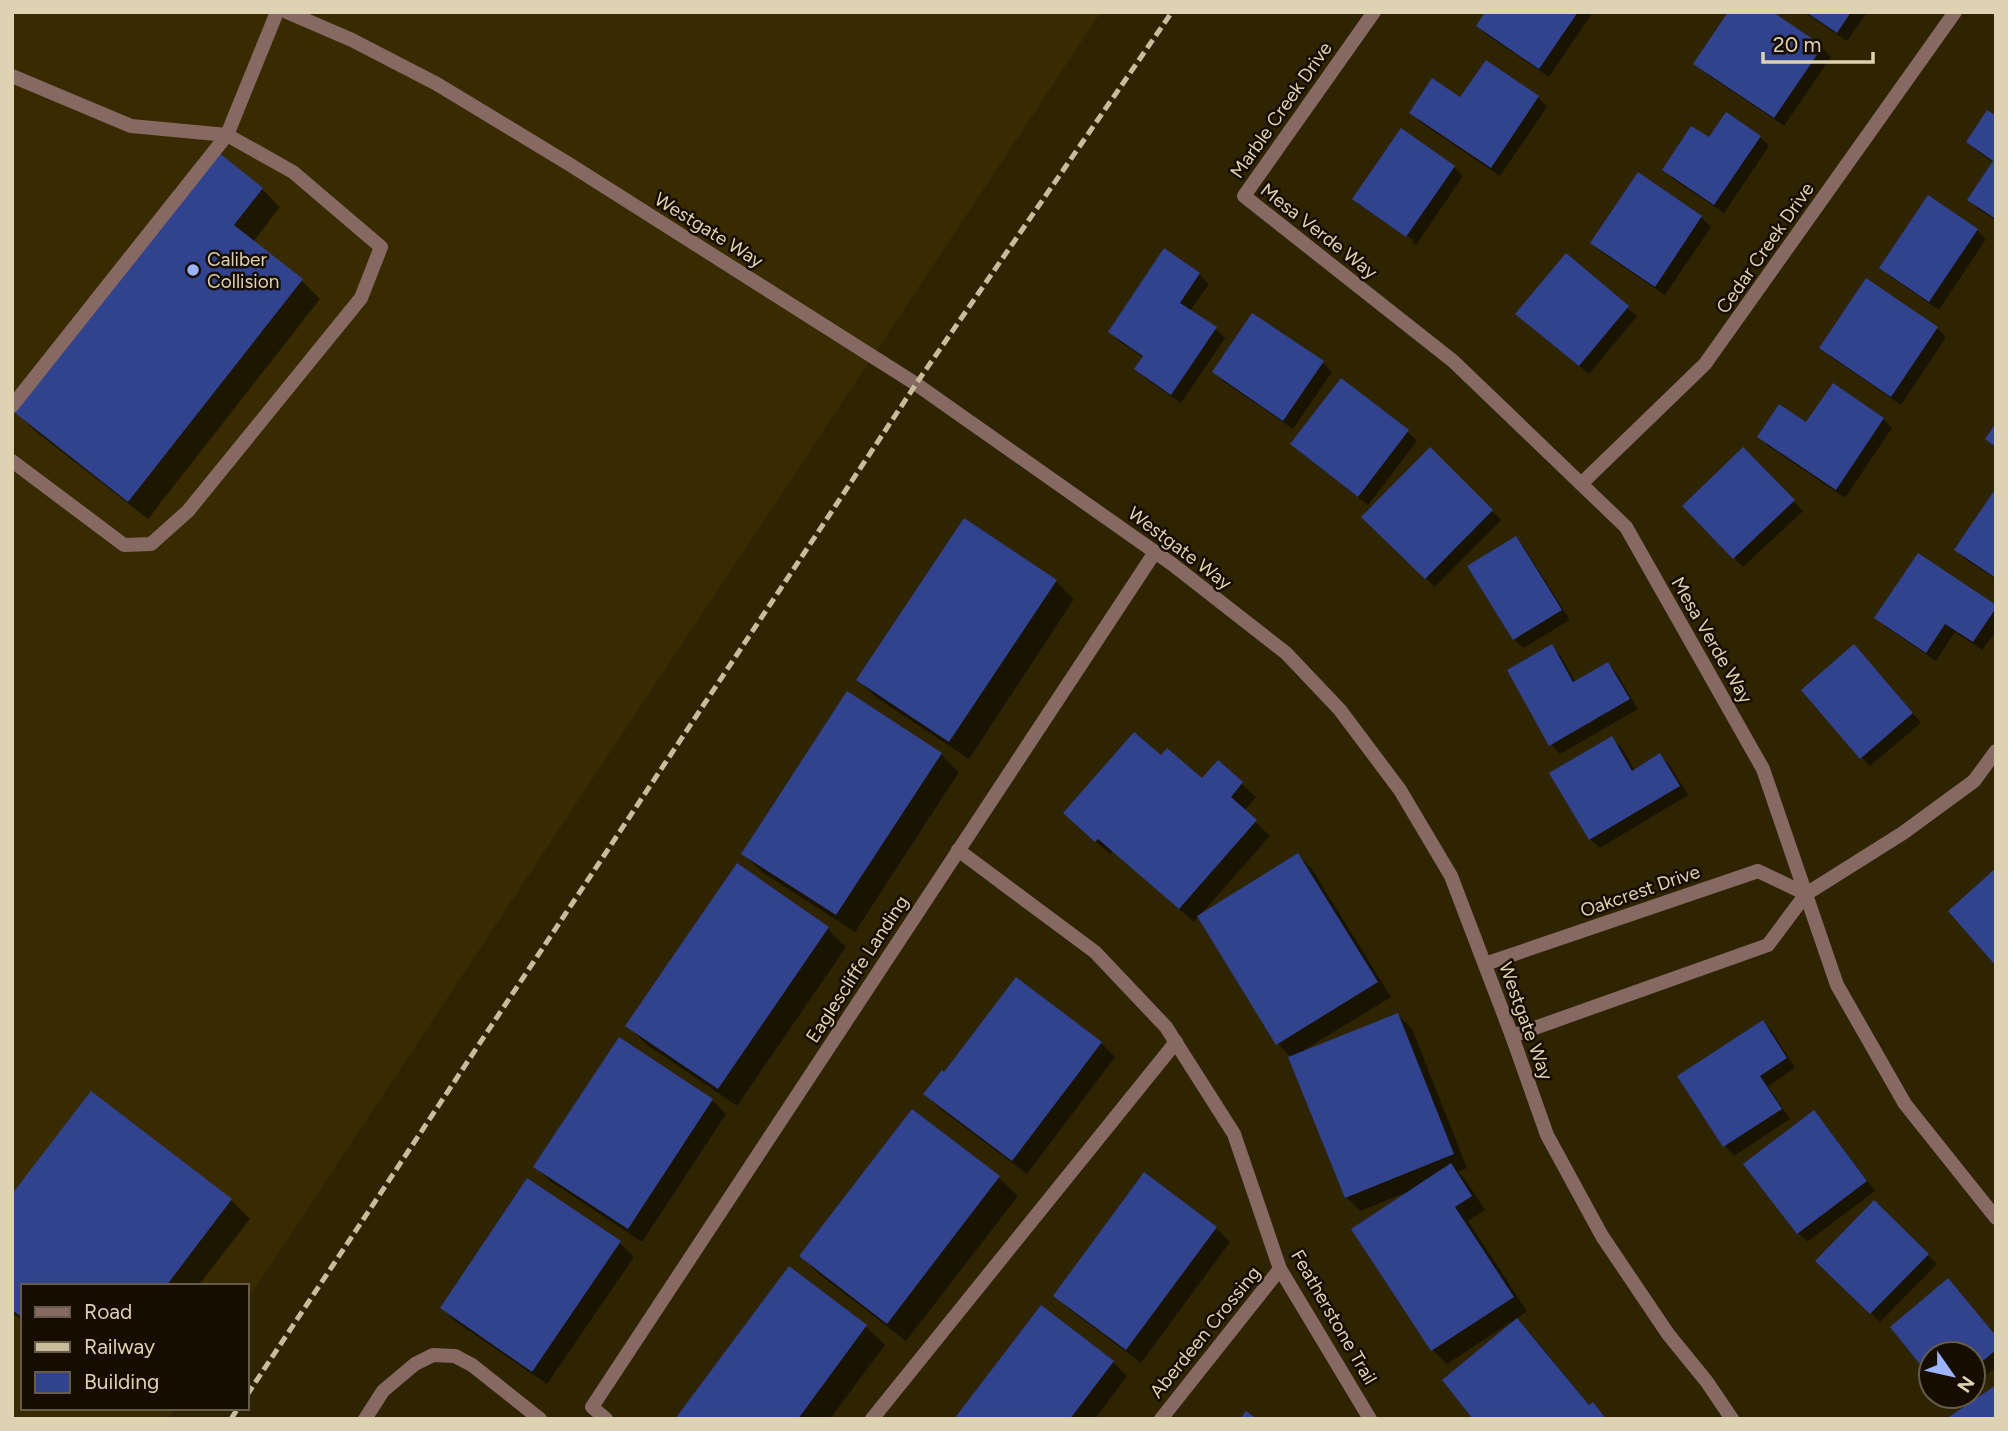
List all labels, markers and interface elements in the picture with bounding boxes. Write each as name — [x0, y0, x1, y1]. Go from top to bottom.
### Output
scale bar — [1763, 21, 1873, 65]
text: 20 m — [1773, 32, 1821, 57]
street label: Marble Creek Drive — [1225, 37, 1337, 183]
street label: Mesa Verde Way — [1256, 178, 1382, 284]
street label: Cedar Creek Drive — [1711, 178, 1819, 318]
street label: Westgate Way — [650, 187, 768, 273]
place label: Caliber Collision — [207, 248, 279, 293]
marker: Caliber Collision — [185, 262, 201, 278]
street label: Westgate Way — [1124, 502, 1236, 594]
street label: Mesa Verde Way — [1667, 573, 1757, 707]
street label: Oakcrest Drive — [1577, 860, 1703, 922]
street label: Eaglescliffe Landing — [801, 891, 913, 1047]
street label: Westgate Way — [1494, 959, 1558, 1083]
street label: Featherstone Trail — [1286, 1245, 1382, 1389]
street label: Aberdeen Crossing — [1145, 1261, 1265, 1403]
legend — [21, 1284, 248, 1410]
text: Road — [84, 1299, 132, 1324]
text: Railway — [84, 1334, 155, 1359]
north arrow — [1917, 1340, 1987, 1410]
text: Building — [84, 1369, 159, 1394]
text: N — [1952, 1372, 1979, 1397]

